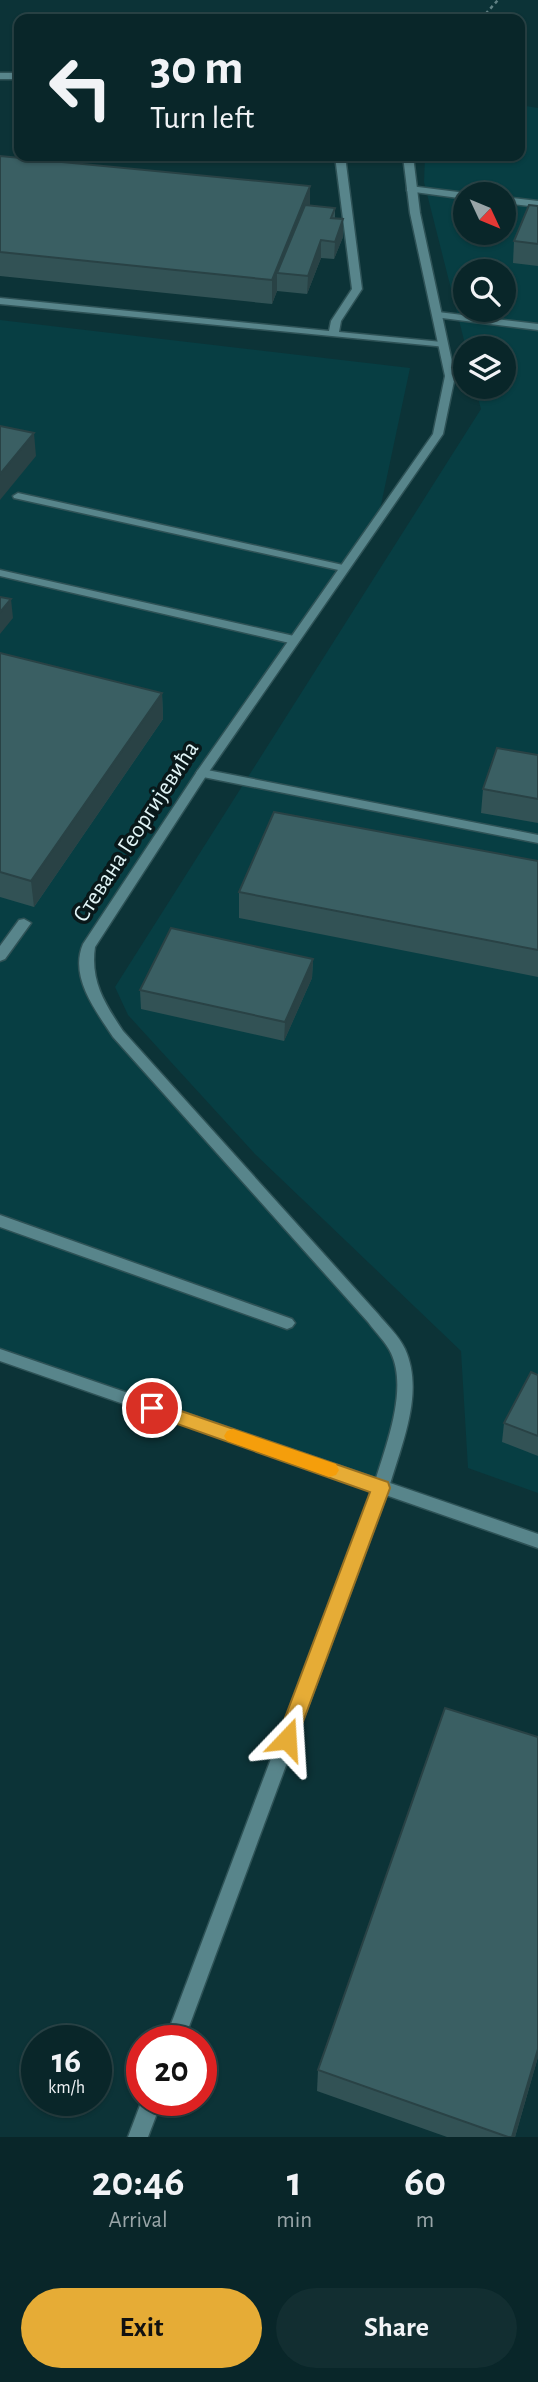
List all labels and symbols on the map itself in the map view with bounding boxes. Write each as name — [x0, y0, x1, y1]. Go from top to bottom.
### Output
north arrow — [453, 182, 516, 245]
street label: Стевана Георгијевића — [69, 737, 203, 927]
pin — [122, 1378, 182, 1438]
position arrow — [250, 1702, 324, 1776]
speed limit sign: 20 — [126, 2025, 217, 2116]

